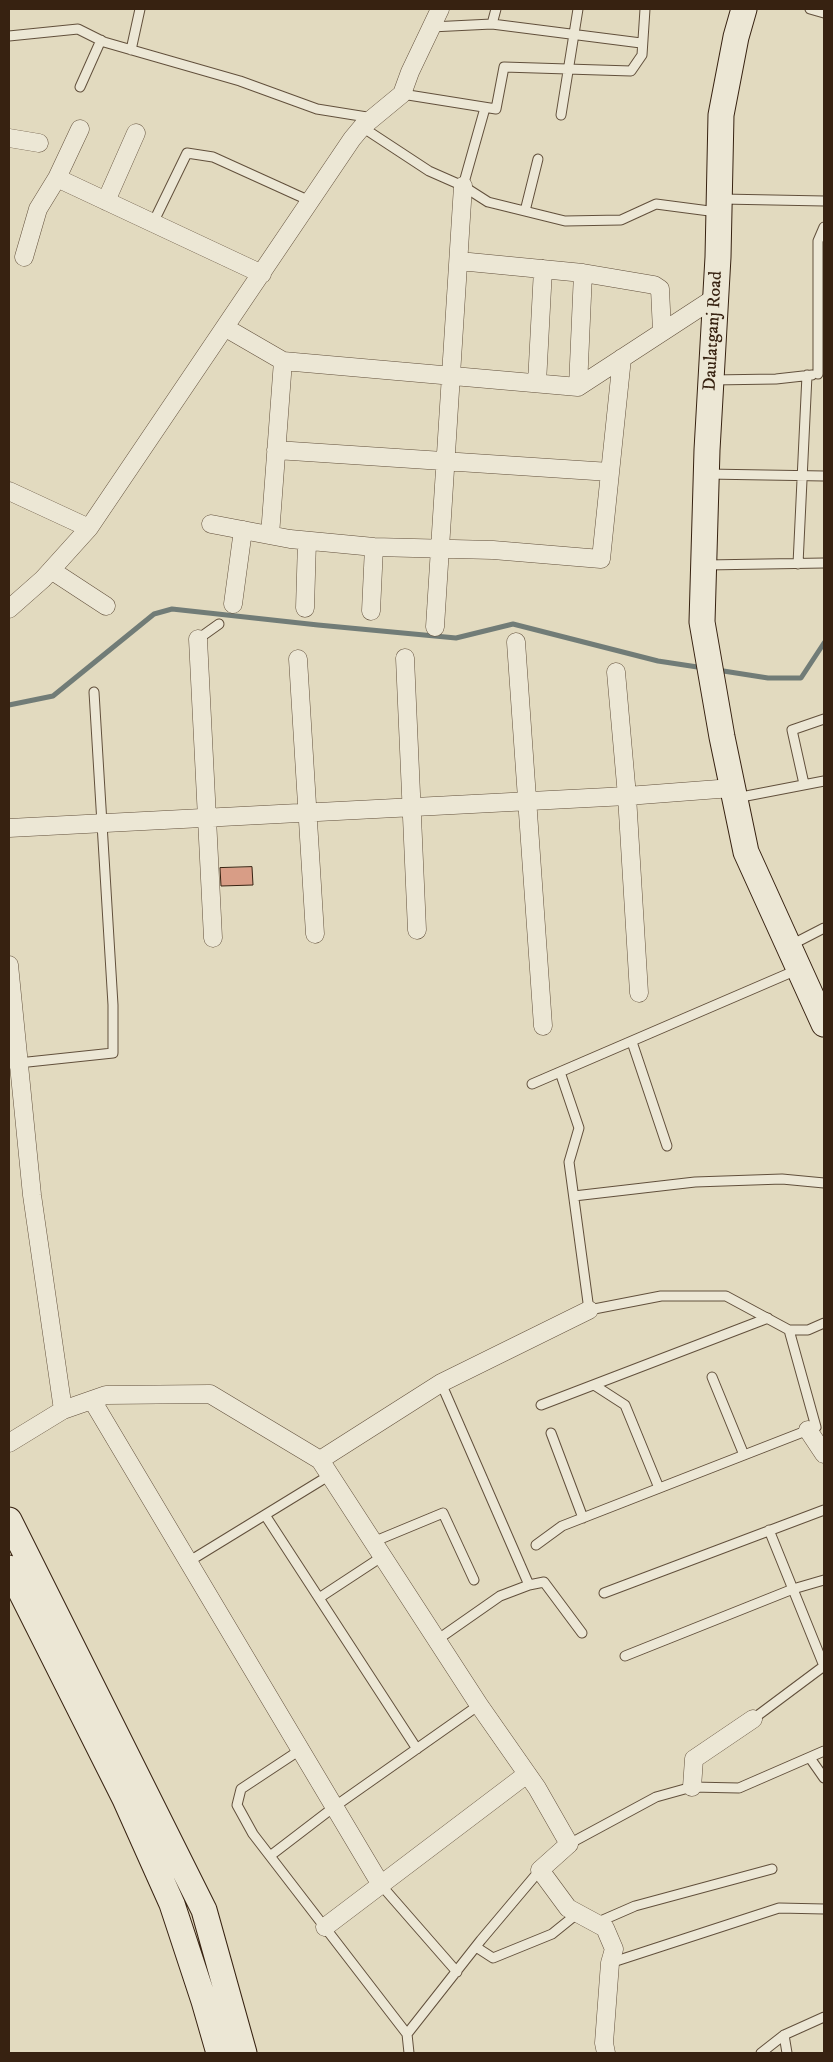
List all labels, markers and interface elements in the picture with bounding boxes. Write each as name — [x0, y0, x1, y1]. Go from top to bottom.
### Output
street label: Daulatganj Road — [700, 271, 728, 391]

